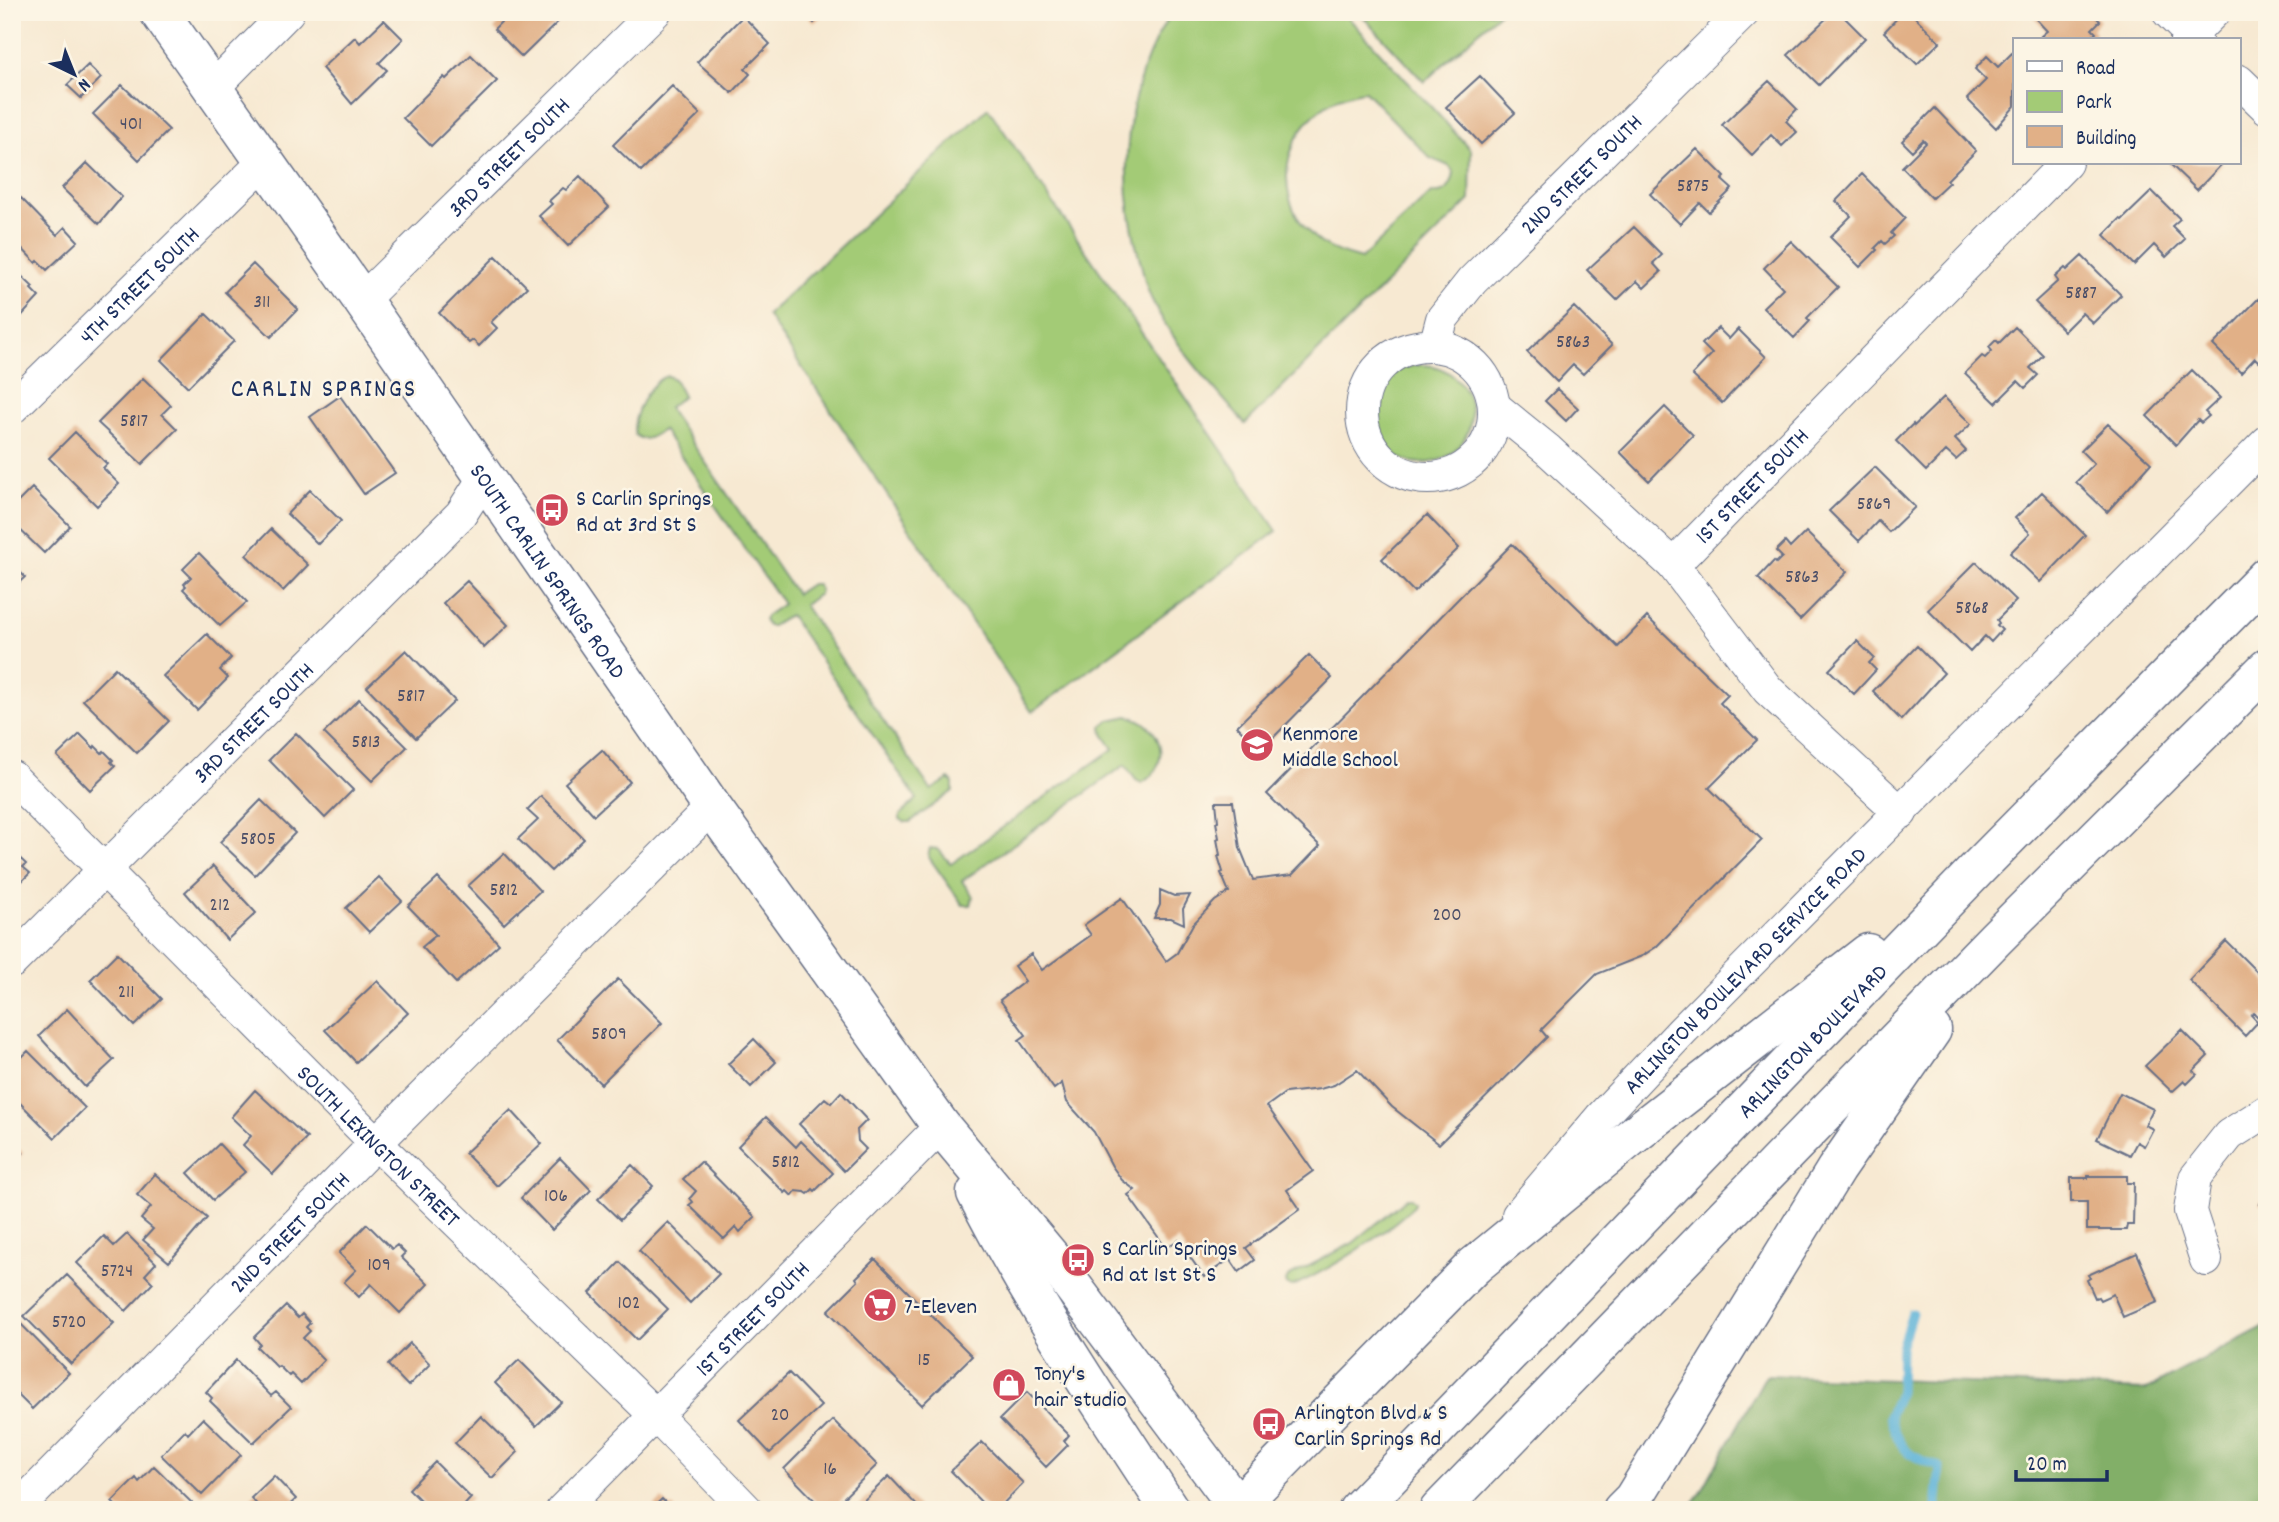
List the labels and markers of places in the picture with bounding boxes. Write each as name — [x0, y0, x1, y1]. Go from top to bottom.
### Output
place label: S Carlin Springs Rd at 3rd St S — [576, 484, 712, 543]
bus stop icon: S Carlin Springs Rd at 3rd St S — [533, 491, 571, 529]
place label: Kenmore Middle School — [1282, 719, 1399, 778]
school or university icon: Kenmore Middle School — [1238, 726, 1276, 764]
place label: S Carlin Springs Rd at 1st St S — [1102, 1234, 1238, 1293]
bus stop icon: S Carlin Springs Rd at 1st St S — [1059, 1241, 1097, 1279]
supermarket icon: 7-Eleven — [861, 1286, 899, 1324]
place label: 7-Eleven — [904, 1292, 977, 1325]
place label: Tony's hair studio — [1034, 1359, 1127, 1418]
shop icon: Tony's hair studio — [990, 1366, 1028, 1404]
place label: Arlington Blvd & S Carlin Springs Rd — [1294, 1398, 1448, 1457]
bus stop icon: Arlington Blvd & S Carlin Springs Rd — [1250, 1405, 1288, 1443]

